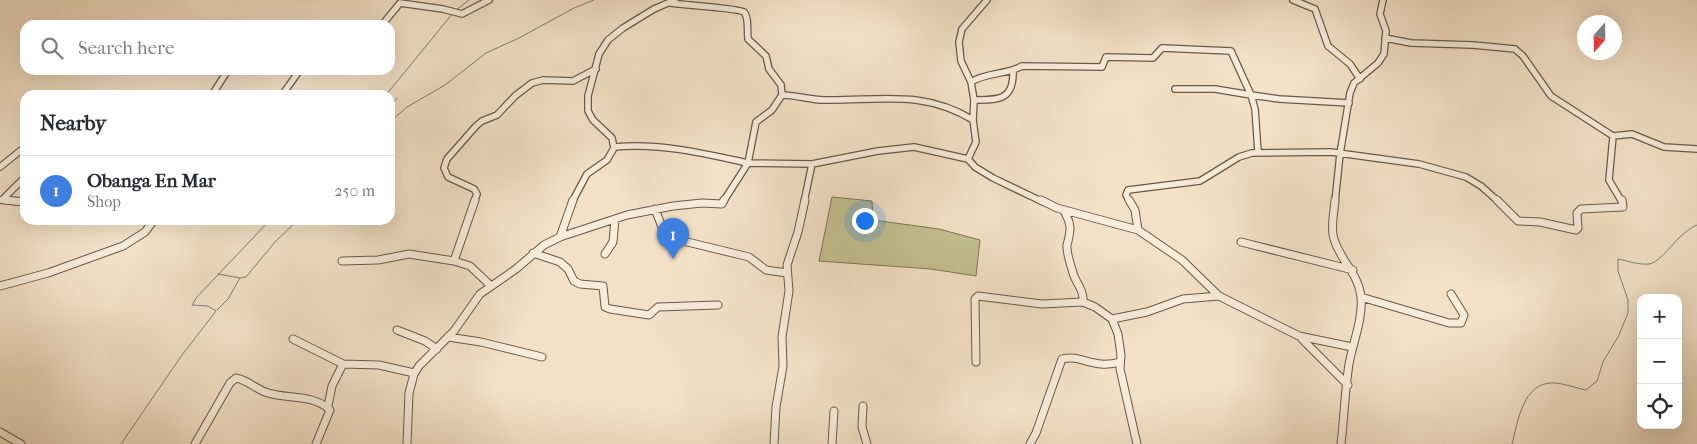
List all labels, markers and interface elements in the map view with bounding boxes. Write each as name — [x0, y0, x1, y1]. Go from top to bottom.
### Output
north arrow — [1577, 15, 1622, 60]
search box — [20, 20, 395, 75]
icon: search — [38, 34, 66, 62]
text: Search here — [78, 37, 174, 59]
text: Nearby — [40, 111, 106, 135]
text: Obanga En Mar — [87, 170, 216, 192]
text: 1 — [53, 181, 59, 200]
text: 250 m — [334, 181, 375, 200]
text: Shop — [87, 192, 121, 211]
your location — [852, 208, 878, 234]
pin: 1 — [657, 218, 689, 259]
map controls — [1637, 294, 1682, 429]
button: + — [1637, 294, 1682, 339]
button: − — [1637, 339, 1682, 384]
button: locate — [1637, 384, 1682, 429]

